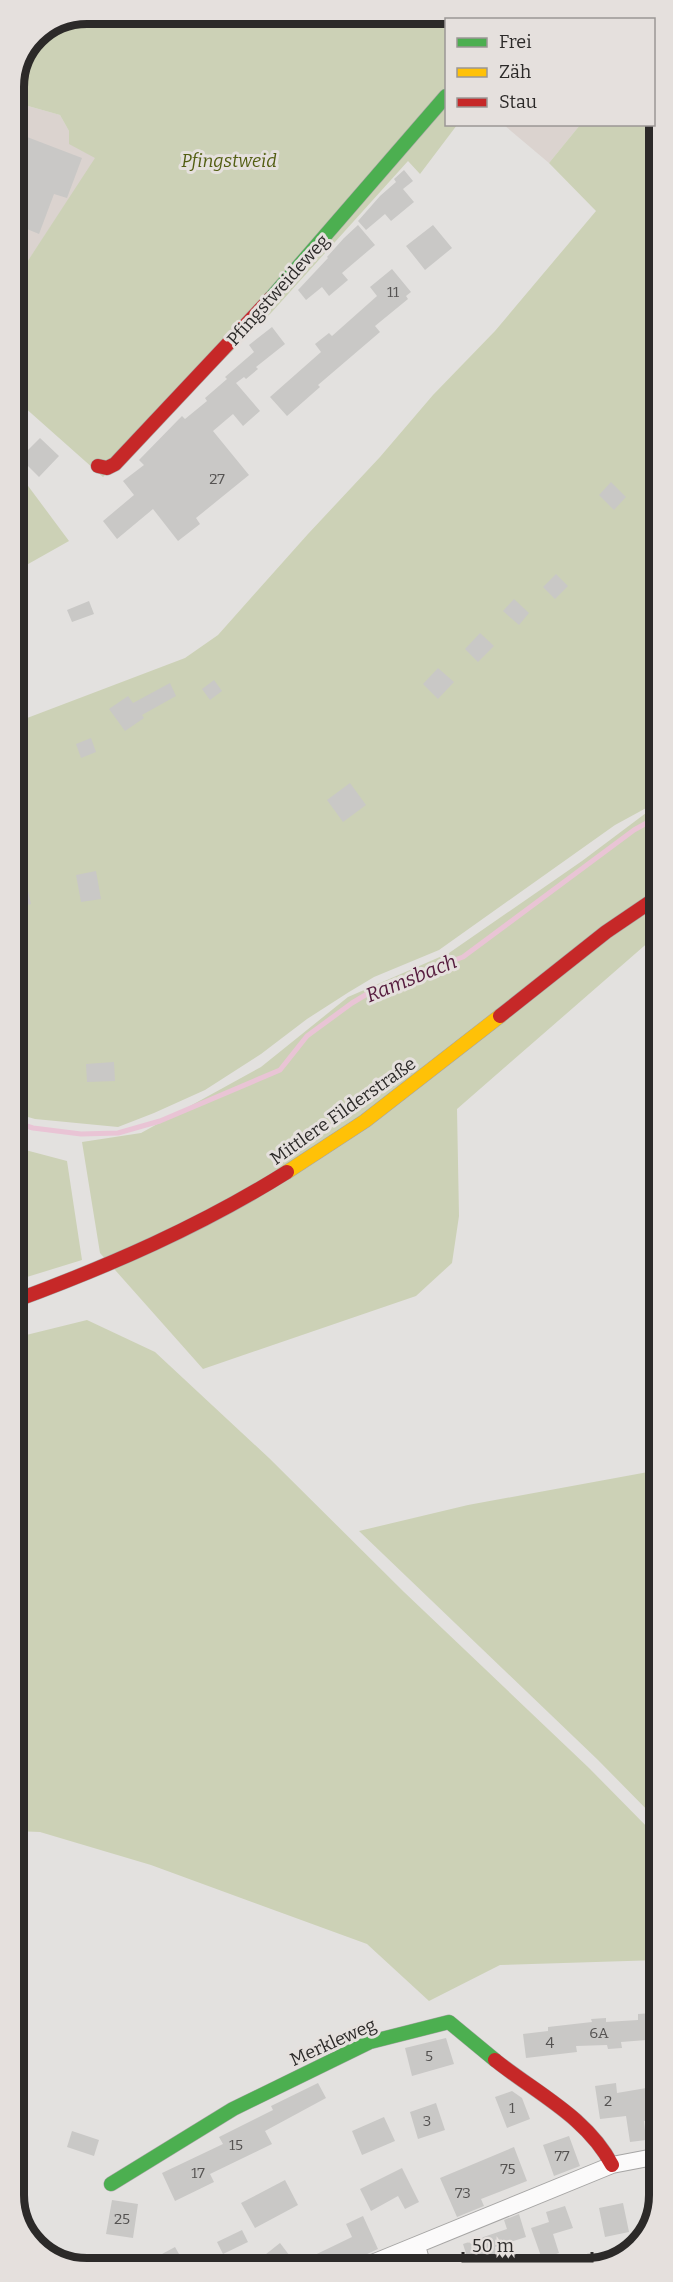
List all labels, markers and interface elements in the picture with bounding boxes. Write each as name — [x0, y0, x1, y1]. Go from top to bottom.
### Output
legend — [445, 18, 655, 126]
text: Frei — [499, 31, 532, 53]
text: Zäh — [499, 61, 531, 83]
text: Stau — [499, 91, 537, 113]
park label: Pfingstweid — [181, 150, 277, 172]
street label: Pfingstweideweg — [222, 230, 334, 350]
house number: 11 — [387, 283, 399, 301]
house number: 27 — [209, 470, 225, 488]
water label: Ramsbach — [362, 949, 460, 1007]
street label: Mittlere Filderstraße — [266, 1052, 420, 1170]
street label: Merkleweg — [287, 2013, 379, 2071]
house number: 6A — [589, 2024, 609, 2042]
house number: 4 — [546, 2034, 555, 2052]
house number: 5 — [425, 2047, 433, 2065]
house number: 2 — [604, 2092, 612, 2110]
house number: 1 — [509, 2099, 515, 2117]
house number: 3 — [423, 2112, 431, 2130]
house number: 15 — [229, 2136, 243, 2154]
house number: 77 — [554, 2147, 570, 2165]
house number: 75 — [500, 2160, 516, 2178]
house number: 17 — [191, 2164, 205, 2182]
house number: 73 — [455, 2184, 471, 2202]
house number: 25 — [114, 2210, 130, 2228]
scale bar — [463, 2225, 592, 2263]
text: 50 m — [472, 2235, 514, 2257]

